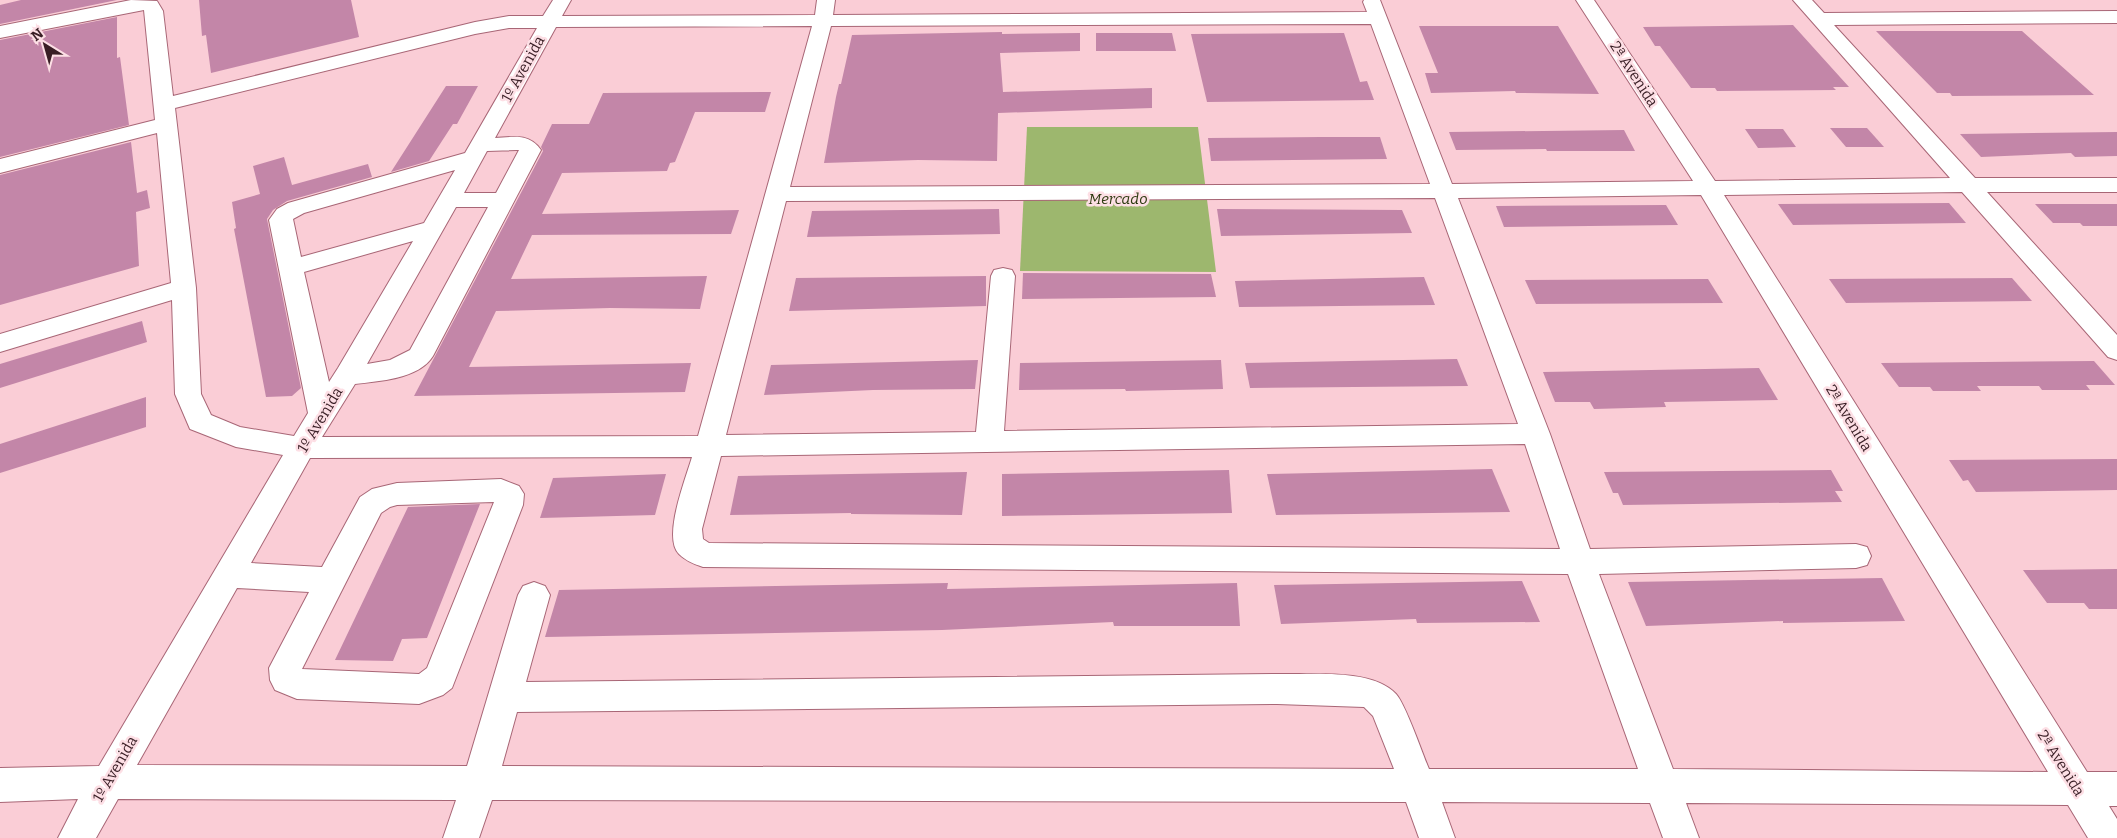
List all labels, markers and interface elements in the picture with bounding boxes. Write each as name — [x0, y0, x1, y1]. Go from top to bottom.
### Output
north arrow — [20, 20, 70, 70]
text: N — [28, 25, 47, 45]
street label: 1º Avenida — [497, 33, 549, 105]
street label: 2ª Avenida — [1606, 38, 1662, 110]
park label: Mercado — [1089, 190, 1147, 208]
street label: 2ª Avenida — [1822, 382, 1876, 454]
street label: 1º Avenida — [294, 384, 346, 456]
street label: 2ª Avenida — [2034, 727, 2088, 799]
street label: 1º Avenida — [89, 733, 141, 805]

